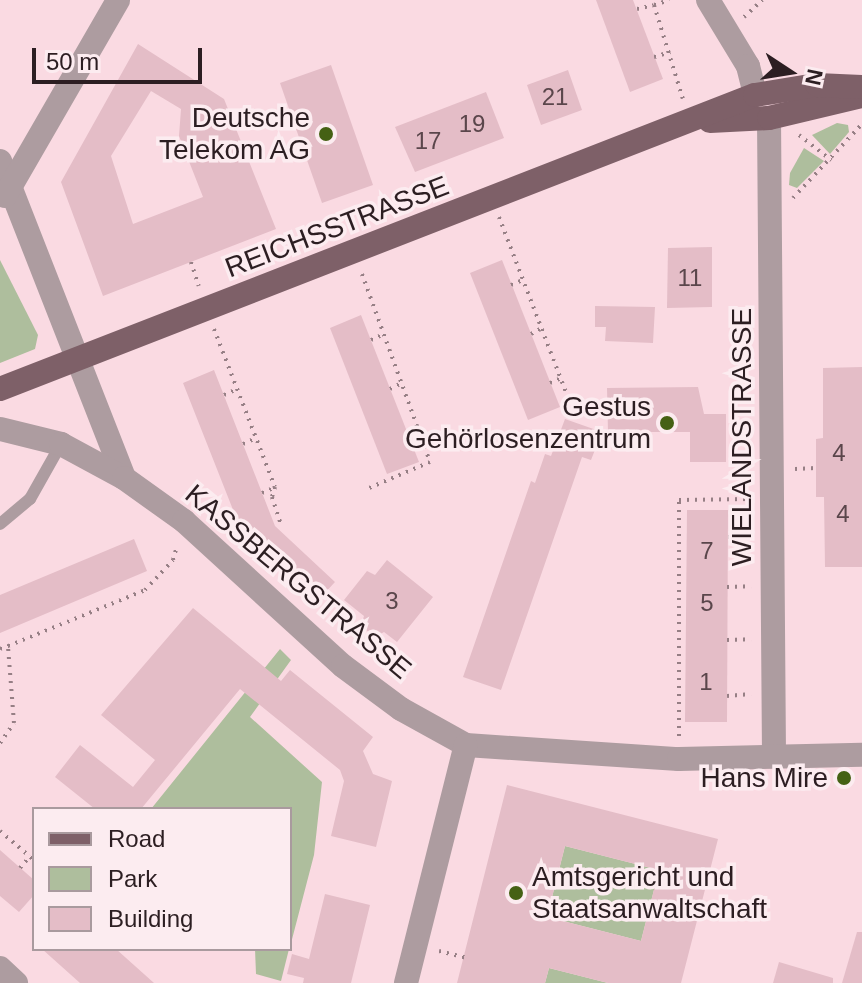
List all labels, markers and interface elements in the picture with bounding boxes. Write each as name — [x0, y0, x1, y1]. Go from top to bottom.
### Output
scale bar — [36, 32, 206, 82]
north arrow — [750, 32, 830, 112]
text: 50 m — [46, 48, 99, 75]
text: N — [800, 67, 828, 87]
house number: 21 — [542, 83, 568, 111]
place label: Deutsche Telekom AG — [158, 101, 310, 167]
house number: 19 — [459, 110, 485, 138]
marker: Deutsche Telekom AG — [317, 125, 335, 143]
house number: 17 — [415, 127, 441, 155]
street label: REICHSSTRASSE — [221, 169, 453, 285]
house number: 11 — [678, 264, 702, 292]
street label: WIELANDSTRASSE — [725, 308, 759, 566]
place label: Gestus Gehörlosenzentrum — [405, 390, 651, 456]
marker: Gestus Gehörlosenzentrum — [658, 414, 676, 432]
house number: 4 — [832, 439, 846, 467]
street label: KASSBERGSTRASSE — [178, 478, 418, 686]
house number: 4 — [836, 500, 850, 528]
house number: 7 — [700, 537, 714, 565]
house number: 3 — [385, 587, 399, 615]
house number: 5 — [700, 589, 714, 617]
house number: 1 — [699, 668, 713, 696]
place label: Hans Mire — [700, 761, 828, 795]
marker: Hans Mire — [835, 769, 853, 787]
legend — [32, 807, 292, 951]
text: Road — [108, 825, 165, 852]
place label: Amtsgericht und Staatsanwaltschaft — [532, 860, 767, 926]
text: Park — [108, 865, 157, 892]
marker: Amtsgericht und Staatsanwaltschaft — [507, 884, 525, 902]
text: Building — [108, 905, 193, 932]

